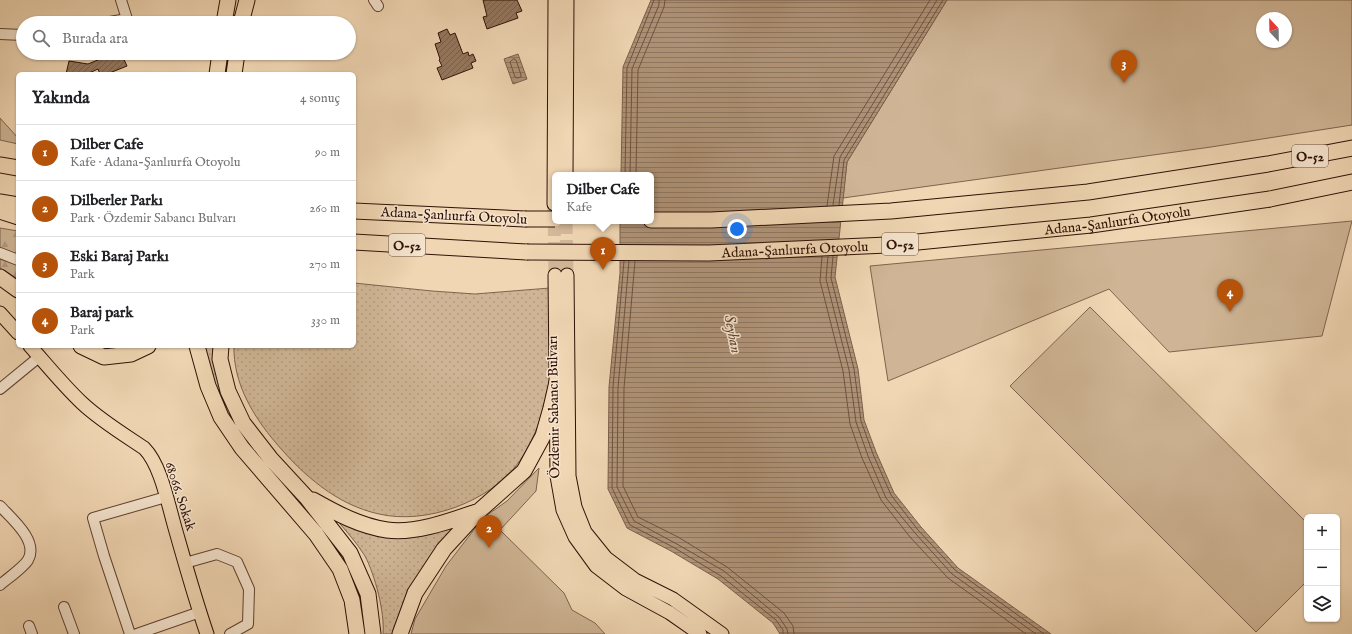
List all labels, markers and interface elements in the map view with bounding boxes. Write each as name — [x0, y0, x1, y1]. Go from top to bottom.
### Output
north arrow — [1256, 12, 1292, 48]
search box — [16, 16, 356, 60]
icon: search — [30, 27, 52, 49]
text: Burada ara — [62, 29, 128, 48]
pin: 3 — [1111, 50, 1137, 83]
text: Yakında — [32, 88, 90, 109]
text: 4 sonuç — [300, 90, 340, 107]
text: Dilber Cafe — [70, 135, 143, 154]
text: 1 — [43, 144, 47, 161]
text: 90 m — [315, 144, 340, 161]
road number: O-52 — [1292, 145, 1328, 167]
text: Kafe · Adana-Şanlıurfa Otoyolu — [70, 154, 241, 171]
popup — [552, 172, 654, 224]
text: Dilber Cafe — [566, 180, 640, 199]
text: Dilberler Parkı — [70, 191, 163, 210]
text: Kafe — [566, 199, 592, 216]
text: 2 — [42, 200, 48, 217]
text: 260 m — [309, 200, 340, 217]
street label: Adana-Şanlıurfa Otoyolu — [379, 203, 528, 229]
street label: Adana-Şanlıurfa Otoyolu — [1043, 203, 1192, 240]
text: Park · Özdemir Sabancı Bulvarı — [70, 210, 236, 227]
your location — [727, 219, 747, 239]
road number: O-52 — [882, 233, 918, 255]
road number: O-52 — [389, 234, 425, 256]
pin: 1 — [590, 237, 616, 270]
street label: Adana-Şanlıurfa Otoyolu — [720, 238, 869, 262]
text: Eski Baraj Parkı — [70, 247, 169, 266]
text: 3 — [43, 256, 47, 273]
text: 270 m — [309, 256, 340, 273]
text: Park — [70, 266, 95, 283]
pin: 4 — [1217, 279, 1243, 312]
text: Baraj park — [70, 303, 133, 322]
text: 4 — [42, 312, 48, 329]
text: 330 m — [311, 312, 340, 329]
water label: Seyhan — [720, 313, 746, 355]
text: Park — [70, 322, 95, 339]
street label: Özdemir Sabancı Bulvarı — [543, 335, 564, 479]
street label: 68066. Sokak — [160, 459, 200, 534]
map controls — [1304, 514, 1340, 622]
button: + — [1304, 514, 1340, 550]
pin: 2 — [476, 515, 502, 548]
button: − — [1304, 550, 1340, 586]
button: layers — [1304, 586, 1340, 622]

